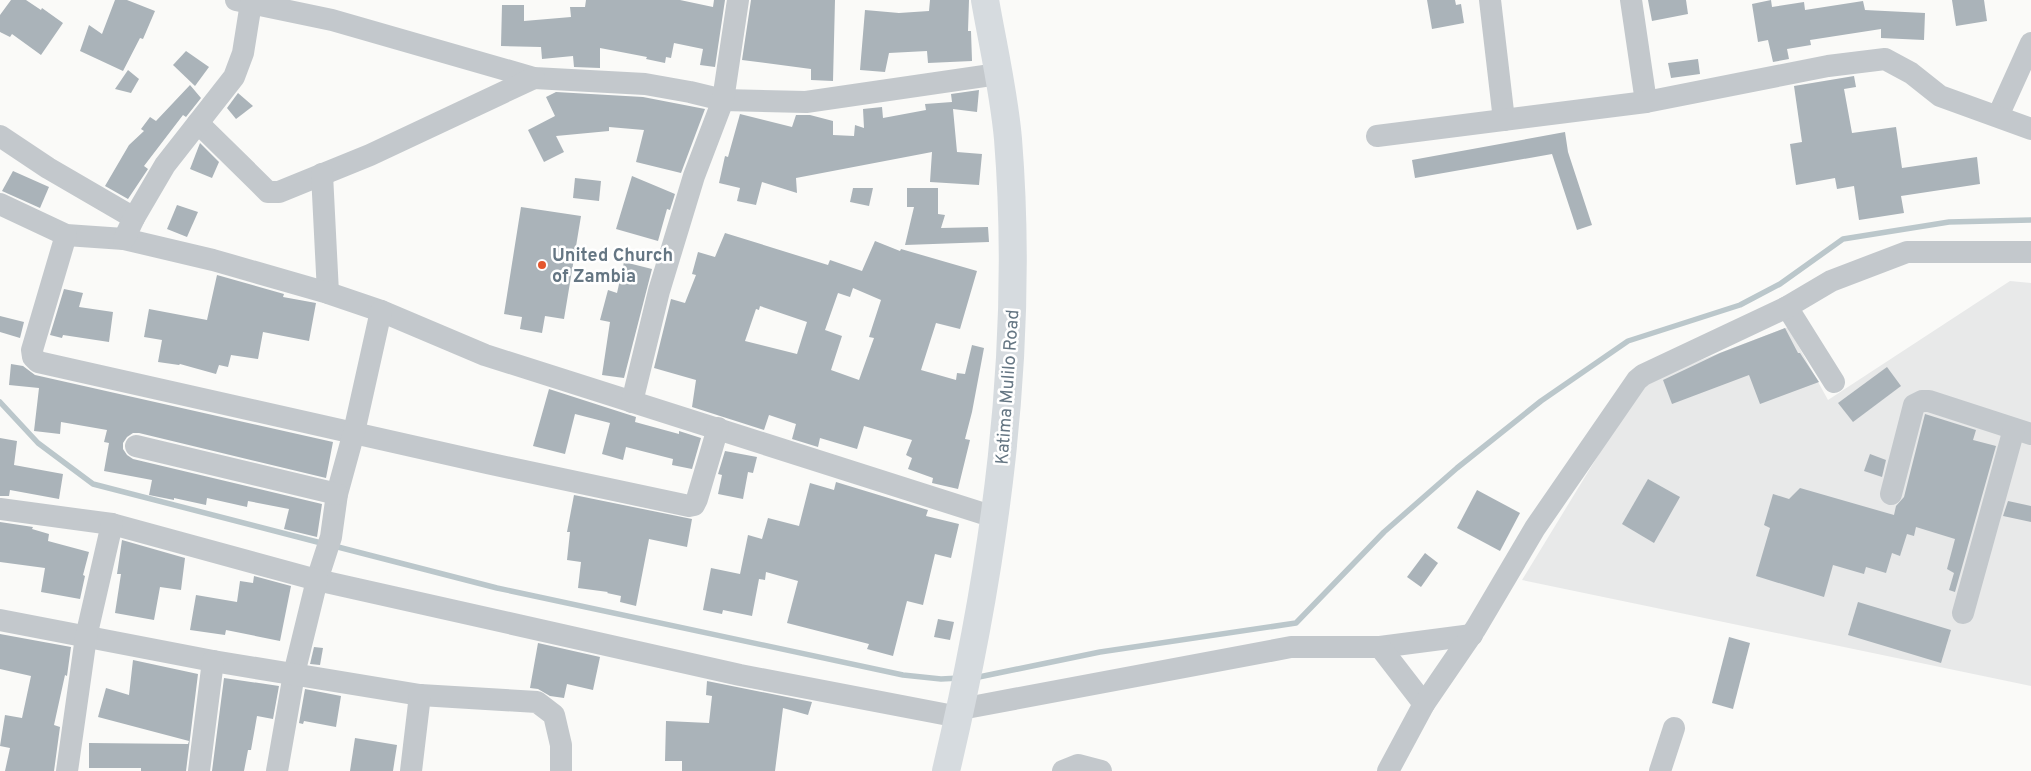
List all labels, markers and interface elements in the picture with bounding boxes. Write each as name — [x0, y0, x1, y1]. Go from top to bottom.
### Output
place label: United Church of Zambia — [552, 245, 673, 289]
marker: United Church of Zambia — [536, 259, 548, 271]
street label: Katima Mulilo Road — [992, 309, 1025, 465]

